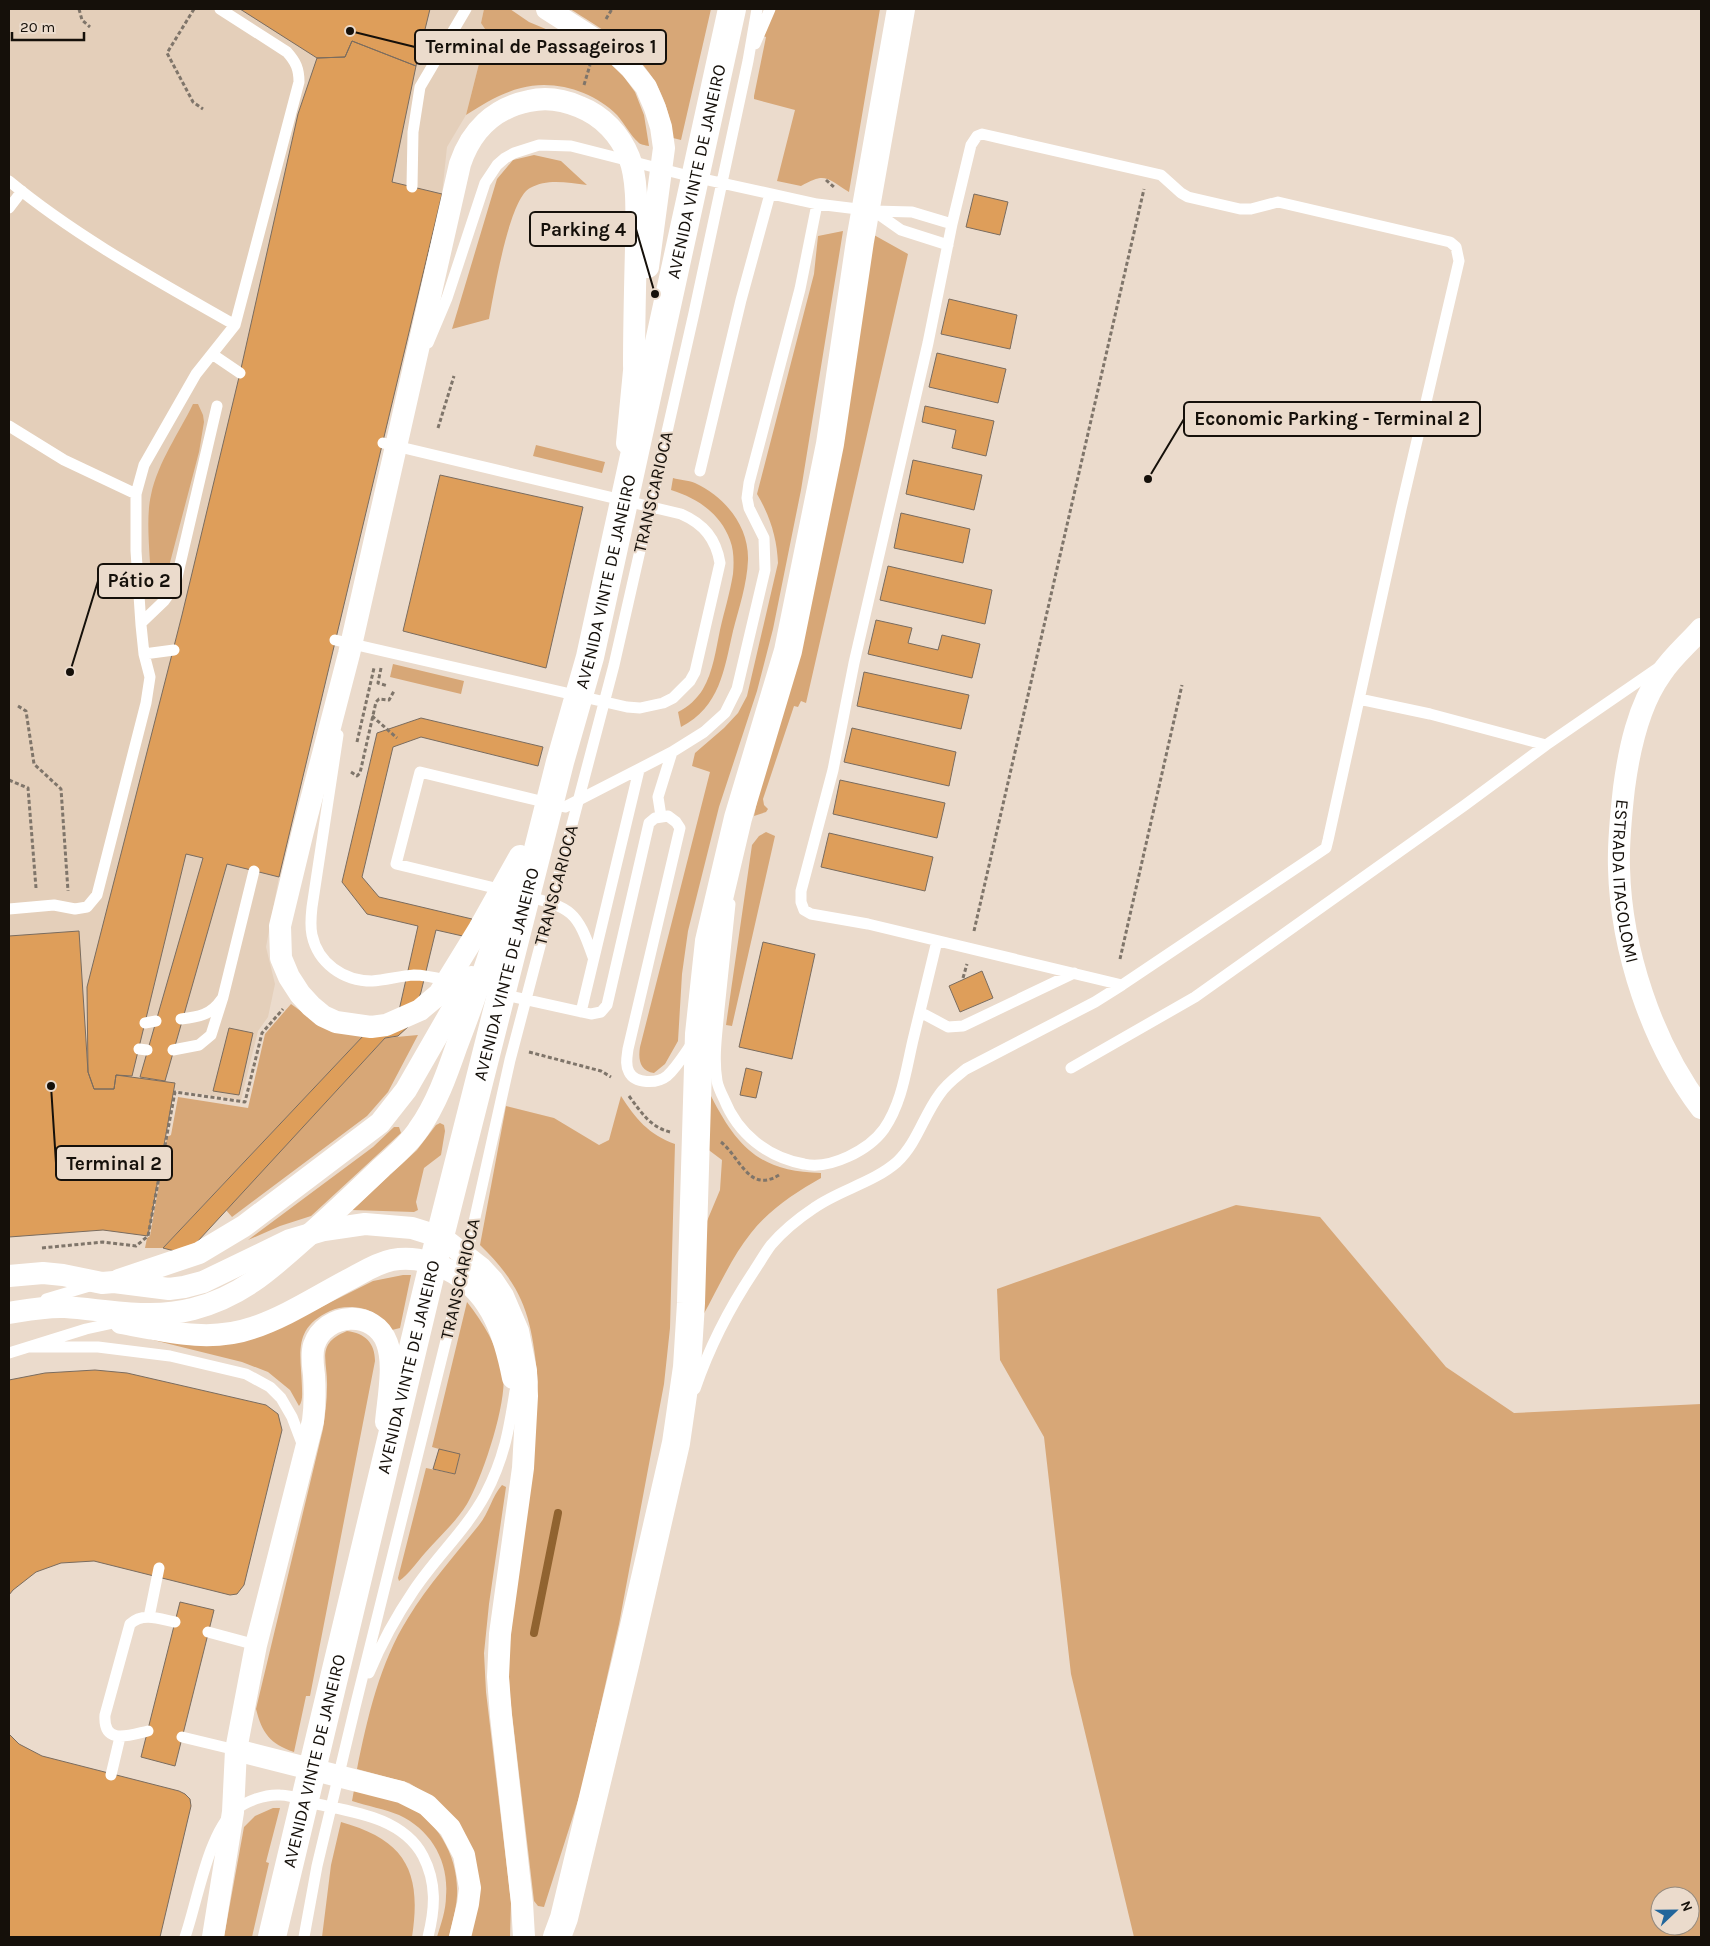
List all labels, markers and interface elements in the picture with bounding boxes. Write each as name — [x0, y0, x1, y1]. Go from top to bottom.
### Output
scale bar — [12, 10, 85, 42]
text: 20 m — [20, 18, 55, 36]
callout: Terminal de Passageiros 1 — [415, 30, 666, 64]
text: Terminal de Passageiros 1 — [426, 36, 656, 58]
street label: AVENIDA VINTE DE JANEIRO — [662, 62, 731, 281]
callout: Parking 4 — [530, 212, 636, 246]
text: Parking 4 — [540, 219, 627, 241]
callout: Economic Parking - Terminal 2 — [1184, 402, 1480, 436]
text: Economic Parking - Terminal 2 — [1194, 408, 1470, 430]
street label: TRANSCARIOCA — [628, 429, 678, 555]
street label: AVENIDA VINTE DE JANEIRO — [570, 472, 641, 691]
callout: Pátio 2 — [98, 564, 181, 598]
text: Pátio 2 — [108, 570, 170, 592]
street label: ESTRADA ITACOLOMI — [1608, 798, 1643, 965]
street label: TRANSCARIOCA — [529, 822, 583, 948]
street label: AVENIDA VINTE DE JANEIRO — [469, 865, 544, 1083]
callout: Terminal 2 — [56, 1146, 172, 1180]
text: Terminal 2 — [66, 1153, 162, 1175]
street label: TRANSCARIOCA — [435, 1216, 485, 1342]
street label: AVENIDA VINTE DE JANEIRO — [372, 1258, 445, 1476]
street label: AVENIDA VINTE DE JANEIRO — [278, 1652, 350, 1870]
north arrow — [1650, 1886, 1700, 1936]
text: N — [1677, 1898, 1696, 1914]

